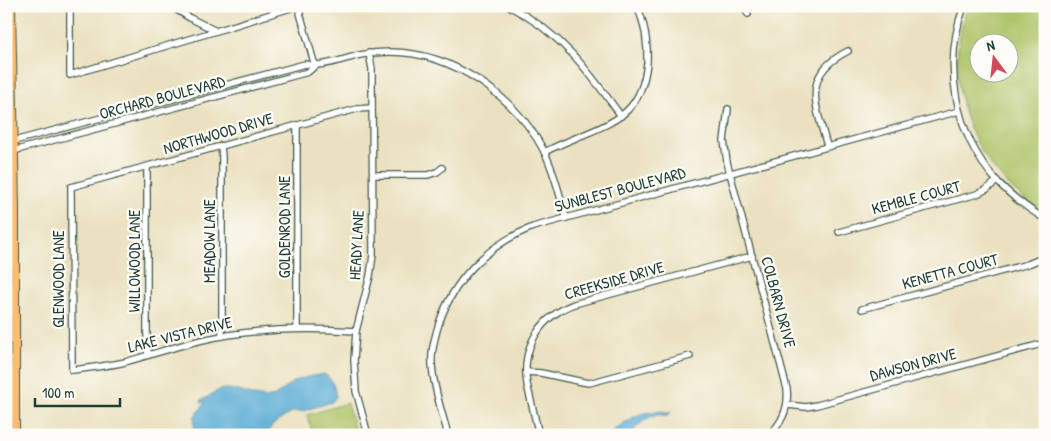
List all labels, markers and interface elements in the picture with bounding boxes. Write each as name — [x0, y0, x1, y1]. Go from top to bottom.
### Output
north arrow — [968, 32, 1018, 82]
text: N — [984, 35, 997, 55]
street label: ORCHARD BOULEVARD — [97, 70, 228, 124]
street label: NORTHWOOD DRIVE — [161, 107, 275, 159]
street label: SUNBLEST BOULEVARD — [552, 161, 688, 217]
street label: KEMBLE COURT — [869, 174, 963, 219]
street label: GOLDENROD LANE — [273, 176, 295, 278]
street label: MEADOW LANE — [198, 199, 220, 283]
street label: HEADY LANE — [343, 209, 369, 281]
street label: WILLOWOOD LANE — [123, 210, 145, 312]
street label: GLENWOOD LANE — [47, 230, 69, 328]
street label: KENETTA COURT — [899, 247, 1001, 294]
street label: COLBARN DRIVE — [756, 254, 802, 350]
street label: CREEKSIDE DRIVE — [562, 255, 666, 305]
street label: LAKE VISTA DRIVE — [126, 310, 234, 358]
street label: DAWSON DRIVE — [867, 342, 959, 386]
scale bar — [35, 376, 120, 408]
text: 100 m — [42, 382, 75, 403]

